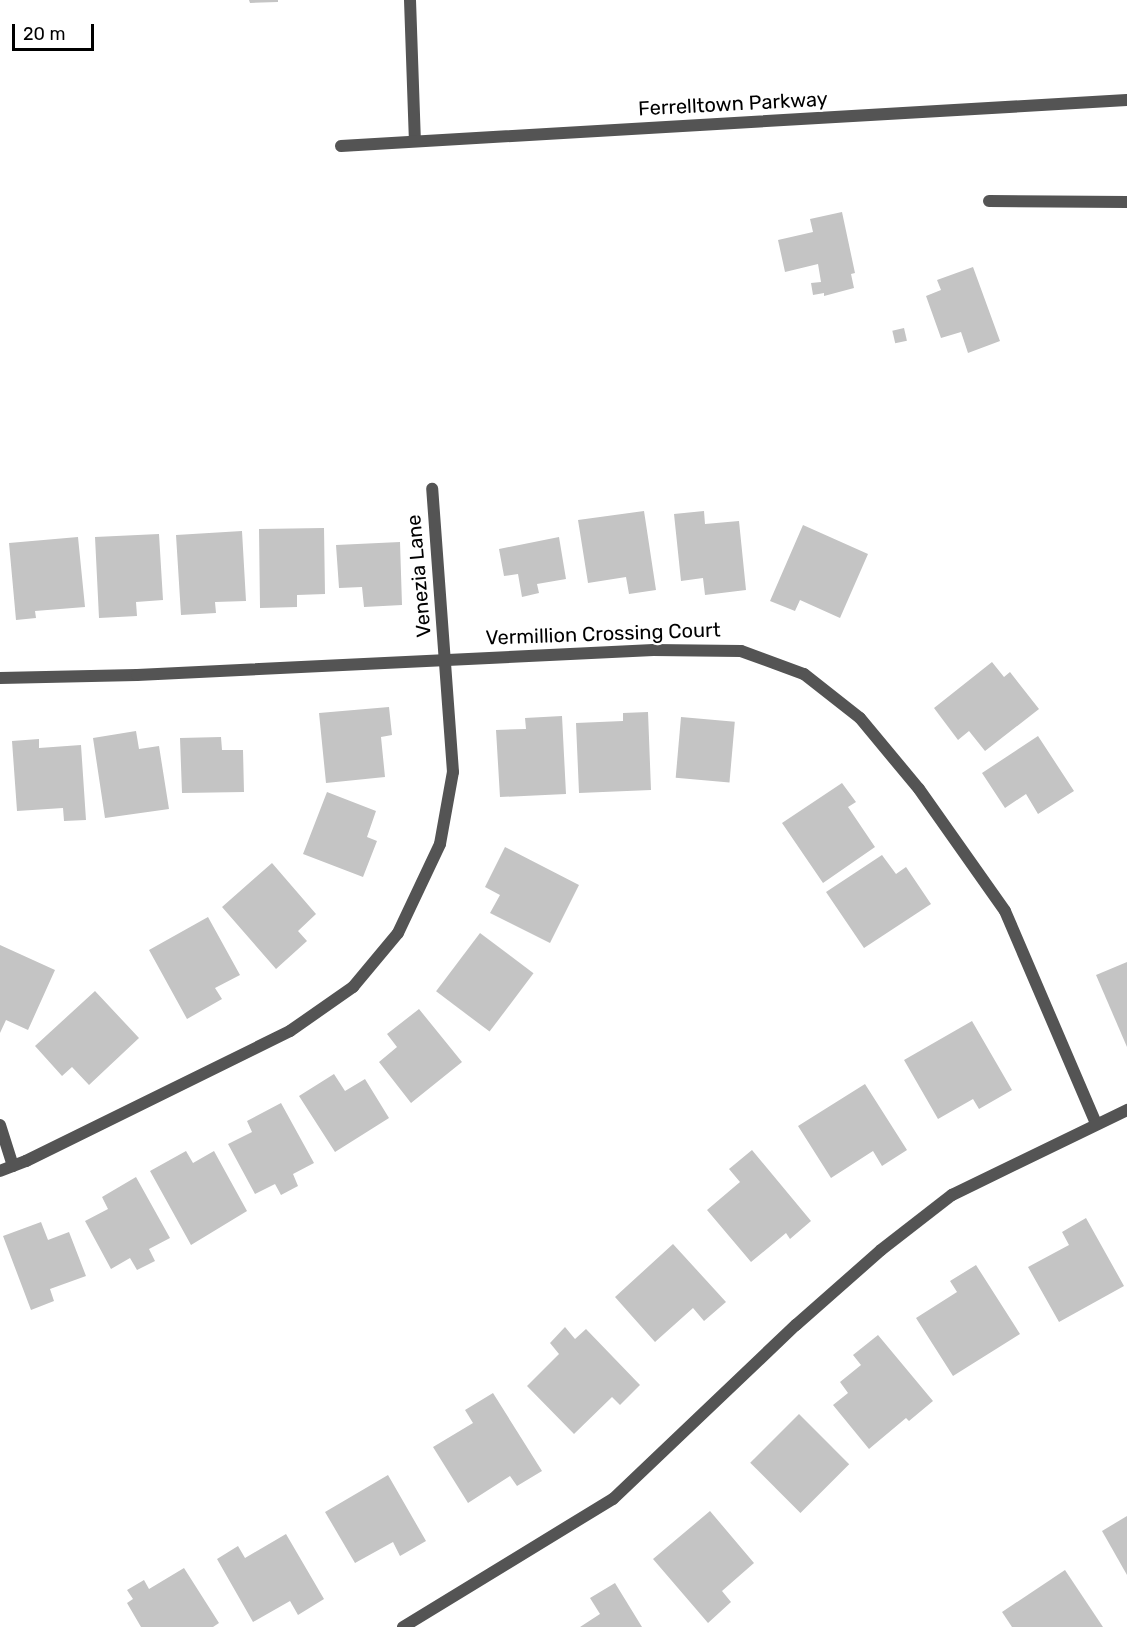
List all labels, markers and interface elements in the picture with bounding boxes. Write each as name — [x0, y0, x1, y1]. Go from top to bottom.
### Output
scale bar — [15, 12, 98, 50]
text: 20 m — [23, 23, 65, 45]
street label: Ferrelltown Parkway — [638, 87, 828, 121]
street label: Venezia Lane — [402, 514, 436, 638]
street label: Vermillion Crossing Court — [485, 618, 721, 650]

